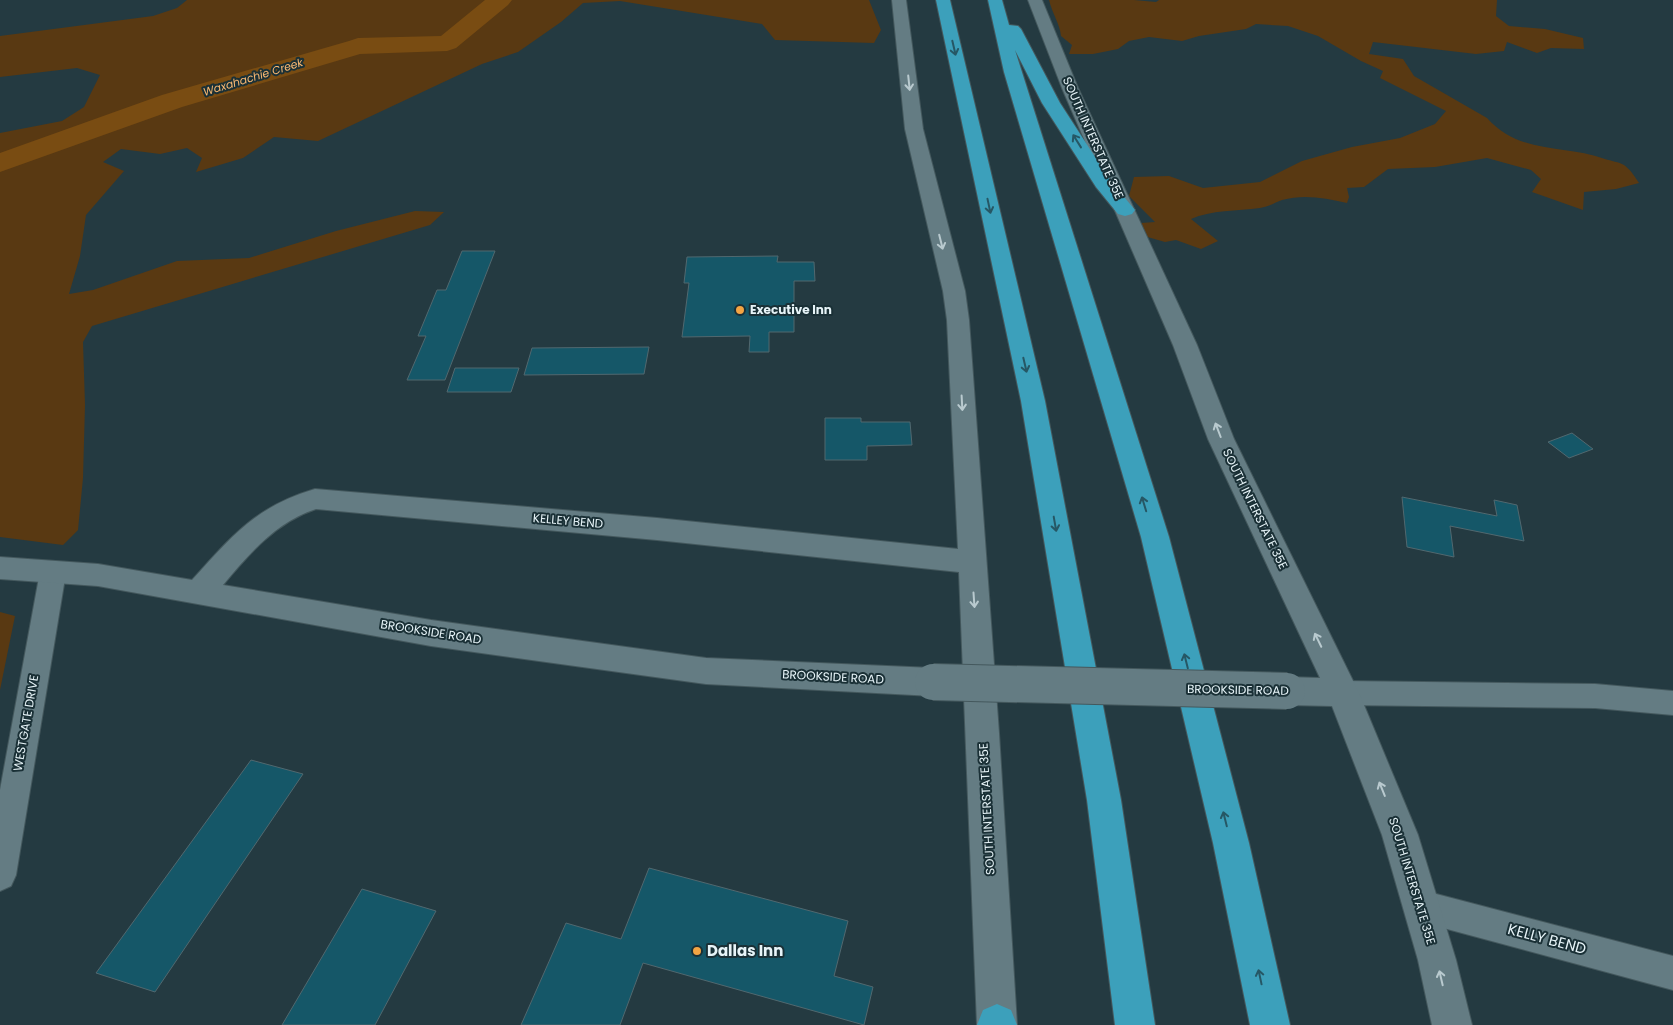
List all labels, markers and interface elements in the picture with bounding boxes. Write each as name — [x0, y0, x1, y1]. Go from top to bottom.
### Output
one-way arrow — [950, 39, 959, 55]
water label: Waxahachie Creek — [201, 54, 306, 100]
street label: SOUTH INTERSTATE 35E — [1059, 74, 1128, 202]
one-way arrow — [904, 75, 914, 91]
one-way arrow — [1072, 135, 1082, 149]
one-way arrow — [985, 198, 994, 214]
one-way arrow — [937, 233, 947, 249]
place label: Executive Inn — [750, 301, 832, 318]
marker: Executive Inn — [734, 304, 746, 316]
one-way arrow — [1021, 356, 1030, 372]
one-way arrow — [958, 394, 967, 410]
one-way arrow — [1213, 423, 1222, 438]
street label: SOUTH INTERSTATE 35E — [1219, 446, 1292, 572]
one-way arrow — [1139, 496, 1149, 512]
street label: KELLEY BEND — [532, 509, 604, 532]
one-way arrow — [1051, 516, 1061, 532]
one-way arrow — [970, 591, 979, 607]
street label: BROOKSIDE ROAD — [379, 615, 483, 648]
one-way arrow — [1313, 633, 1322, 648]
one-way arrow — [1181, 653, 1190, 669]
street label: BROOKSIDE ROAD — [782, 665, 884, 688]
street label: WESTGATE DRIVE — [9, 673, 42, 772]
street label: BROOKSIDE ROAD — [1187, 680, 1289, 699]
street label: SOUTH INTERSTATE 35E — [975, 743, 998, 875]
one-way arrow — [1377, 782, 1386, 797]
one-way arrow — [1220, 811, 1230, 827]
street label: SOUTH INTERSTATE 35E — [1385, 815, 1440, 947]
street label: KELLY BEND — [1506, 918, 1589, 959]
place label: Dallas Inn — [707, 940, 783, 961]
marker: Dallas Inn — [691, 945, 703, 957]
one-way arrow — [1255, 970, 1264, 986]
one-way arrow — [1436, 970, 1445, 986]

